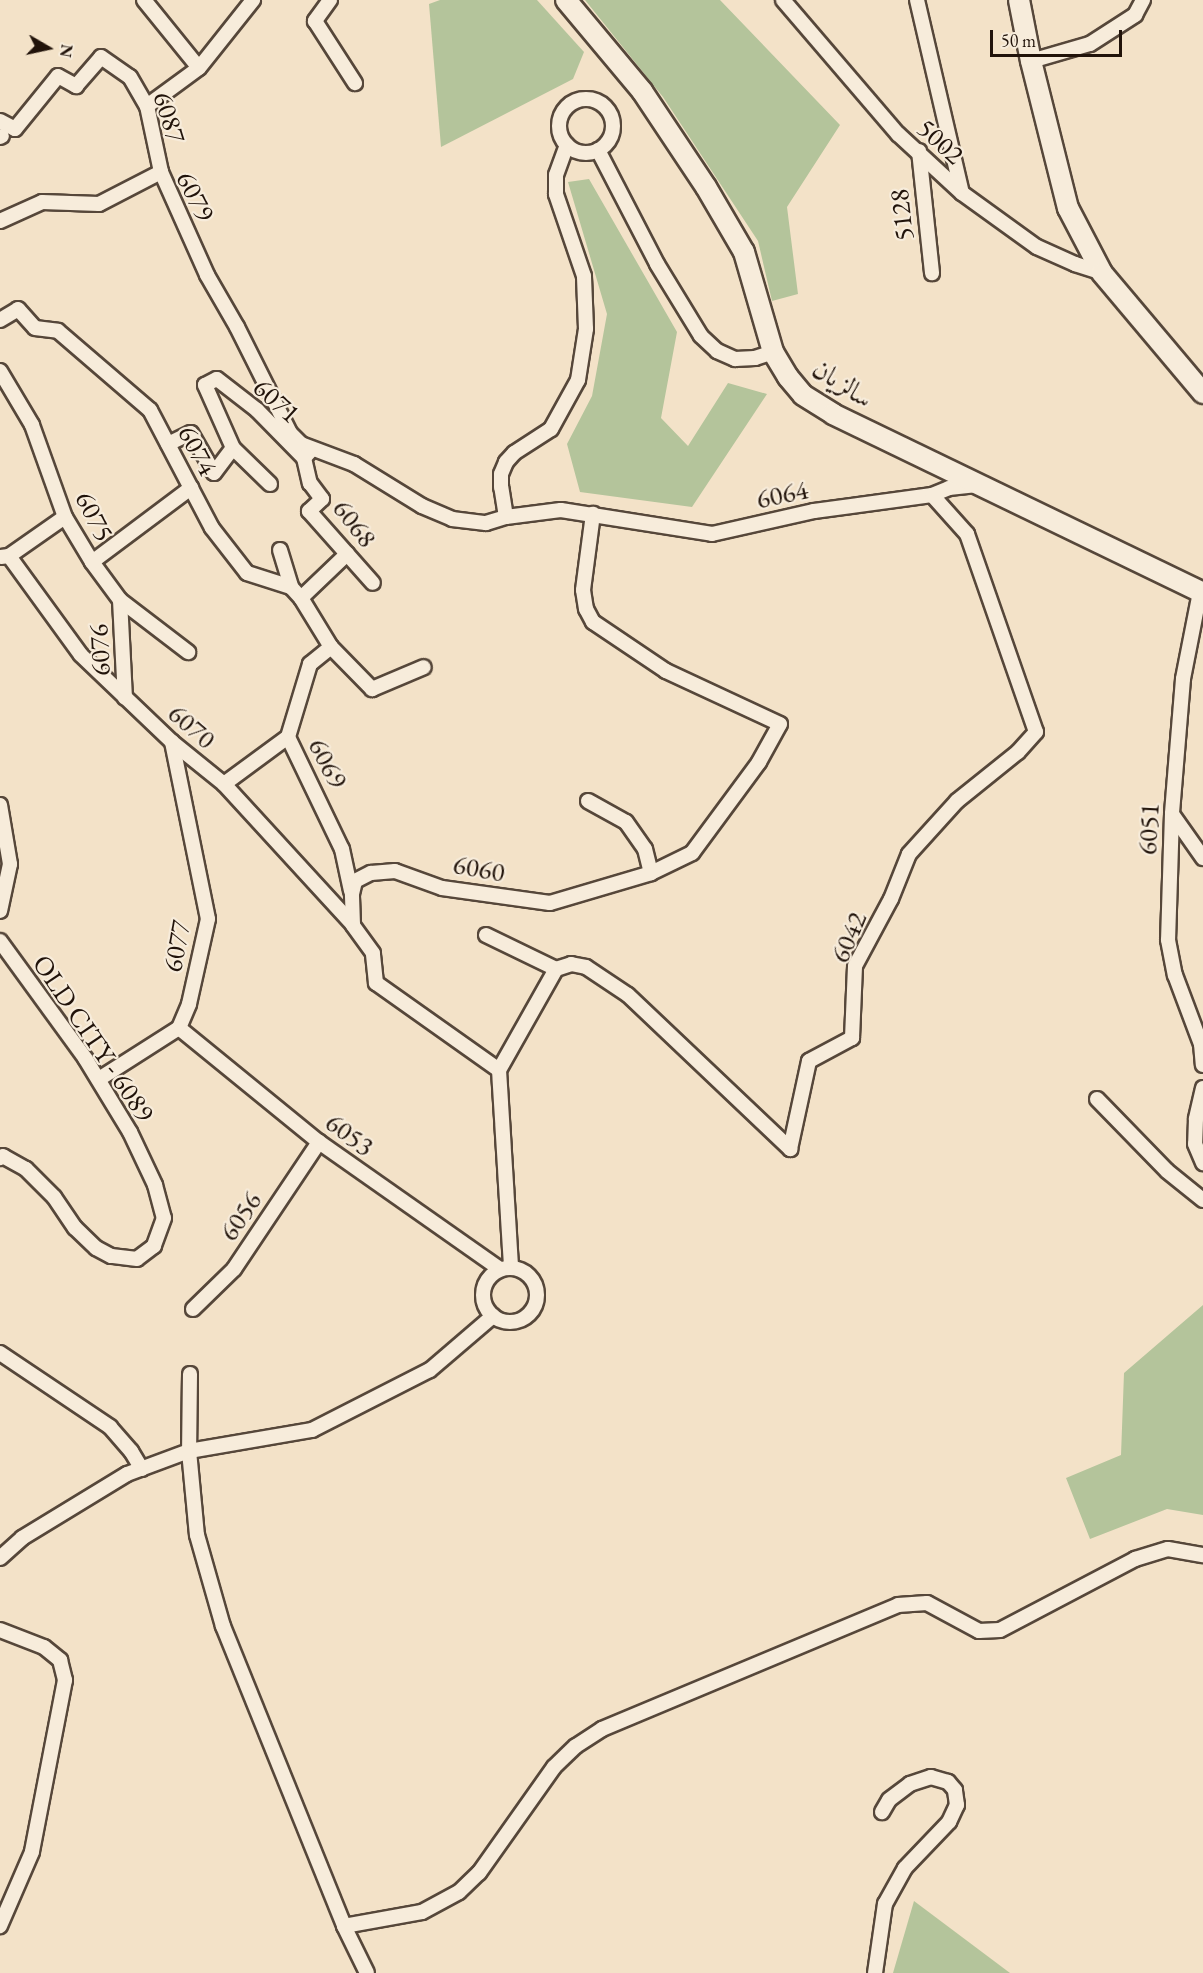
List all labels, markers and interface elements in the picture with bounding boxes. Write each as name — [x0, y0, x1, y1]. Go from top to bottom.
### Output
north arrow — [18, 18, 78, 78]
scale bar — [993, 18, 1125, 56]
text: 50 m — [1001, 29, 1036, 52]
text: N — [55, 43, 78, 59]
street label: 6087 — [147, 87, 193, 147]
street label: 5002 — [911, 111, 971, 171]
street label: 6079 — [170, 166, 222, 226]
street label: 5128 — [882, 188, 920, 242]
street label: سالزيان — [807, 352, 879, 414]
street label: 6071 — [247, 371, 307, 429]
street label: 6074 — [172, 420, 224, 480]
street label: 6064 — [753, 473, 811, 515]
street label: 6075 — [69, 486, 121, 546]
street label: 6068 — [326, 493, 384, 553]
street label: 6076 — [81, 623, 117, 677]
street label: 6070 — [162, 697, 222, 755]
street label: 6069 — [302, 733, 354, 793]
street label: 6051 — [1130, 802, 1166, 856]
street label: 6060 — [451, 848, 507, 888]
street label: 6042 — [823, 907, 873, 967]
street label: 6077 — [156, 918, 196, 974]
street label: OLD CITY - 6089 — [26, 948, 162, 1128]
street label: 6053 — [320, 1106, 380, 1162]
street label: 6056 — [212, 1185, 268, 1247]

